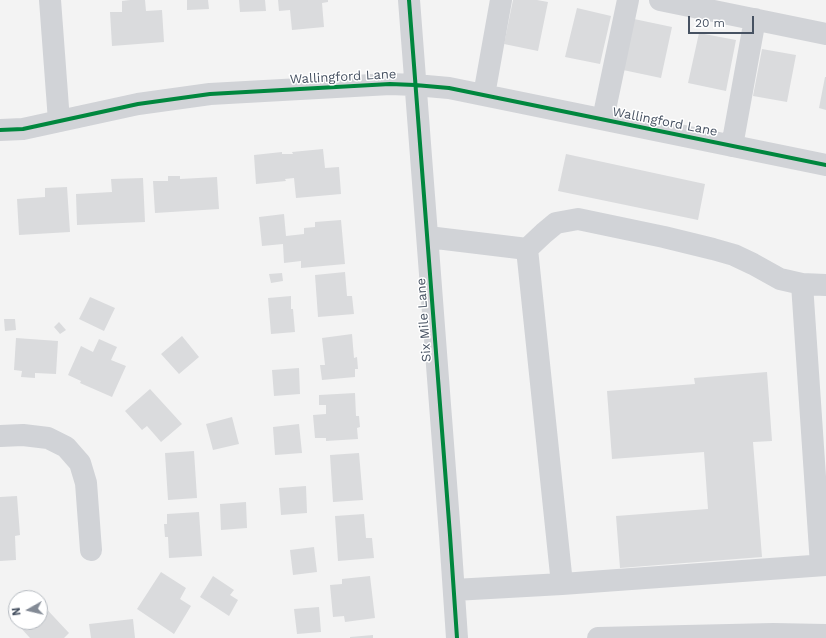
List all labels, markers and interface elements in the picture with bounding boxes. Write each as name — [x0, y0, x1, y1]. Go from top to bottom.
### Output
scale bar — [690, 8, 756, 34]
text: 20 m — [695, 16, 725, 30]
street label: Wallingford Lane — [289, 66, 397, 88]
street label: Wallingford Lane — [611, 104, 719, 140]
street label: Six Mile Lane — [413, 277, 435, 363]
north arrow — [8, 590, 48, 630]
text: N — [10, 607, 24, 617]

